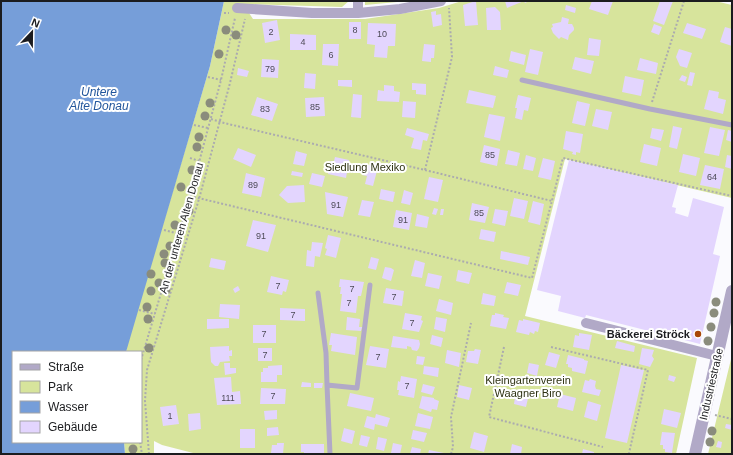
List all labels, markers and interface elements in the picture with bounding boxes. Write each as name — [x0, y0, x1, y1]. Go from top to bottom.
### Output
north arrow — [12, 12, 52, 52]
text: N — [30, 16, 42, 30]
house number: 8 — [352, 25, 358, 35]
house number: 2 — [268, 27, 274, 37]
house number: 10 — [377, 29, 387, 39]
house number: 4 — [300, 37, 306, 47]
house number: 6 — [328, 50, 334, 60]
house number: 79 — [265, 64, 275, 74]
water label: Untere Alte Donau — [68, 85, 129, 113]
house number: 85 — [310, 102, 320, 112]
house number: 83 — [260, 104, 270, 114]
house number: 85 — [485, 150, 495, 160]
street label: An der unteren Alten Donau — [157, 161, 205, 295]
park label: Siedlung Mexiko — [325, 161, 405, 173]
house number: 64 — [707, 172, 717, 182]
house number: 89 — [248, 180, 258, 190]
house number: 91 — [331, 200, 341, 210]
house number: 85 — [474, 208, 484, 218]
house number: 91 — [398, 215, 408, 225]
house number: 91 — [256, 231, 266, 241]
house number: 7 — [275, 281, 281, 291]
house number: 7 — [349, 284, 355, 294]
house number: 7 — [391, 292, 397, 302]
house number: 7 — [346, 298, 352, 308]
house number: 7 — [290, 310, 296, 320]
house number: 7 — [409, 318, 415, 328]
place label: Bäckerei Ströck — [607, 328, 691, 340]
house number: 7 — [261, 329, 267, 339]
marker: Bäckerei Ströck — [693, 329, 703, 339]
street label: Industriestraße — [697, 347, 725, 421]
house number: 7 — [262, 350, 268, 360]
legend — [12, 351, 142, 443]
house number: 7 — [375, 352, 381, 362]
text: Straße — [48, 360, 84, 374]
park label: Kleingartenverein Waagner Biro — [485, 374, 571, 399]
text: Park — [48, 380, 74, 394]
house number: 7 — [404, 381, 410, 391]
house number: 7 — [270, 391, 276, 401]
house number: 111 — [221, 393, 235, 403]
text: Wasser — [48, 400, 88, 414]
house number: 1 — [167, 411, 173, 421]
text: Gebäude — [48, 420, 98, 434]

